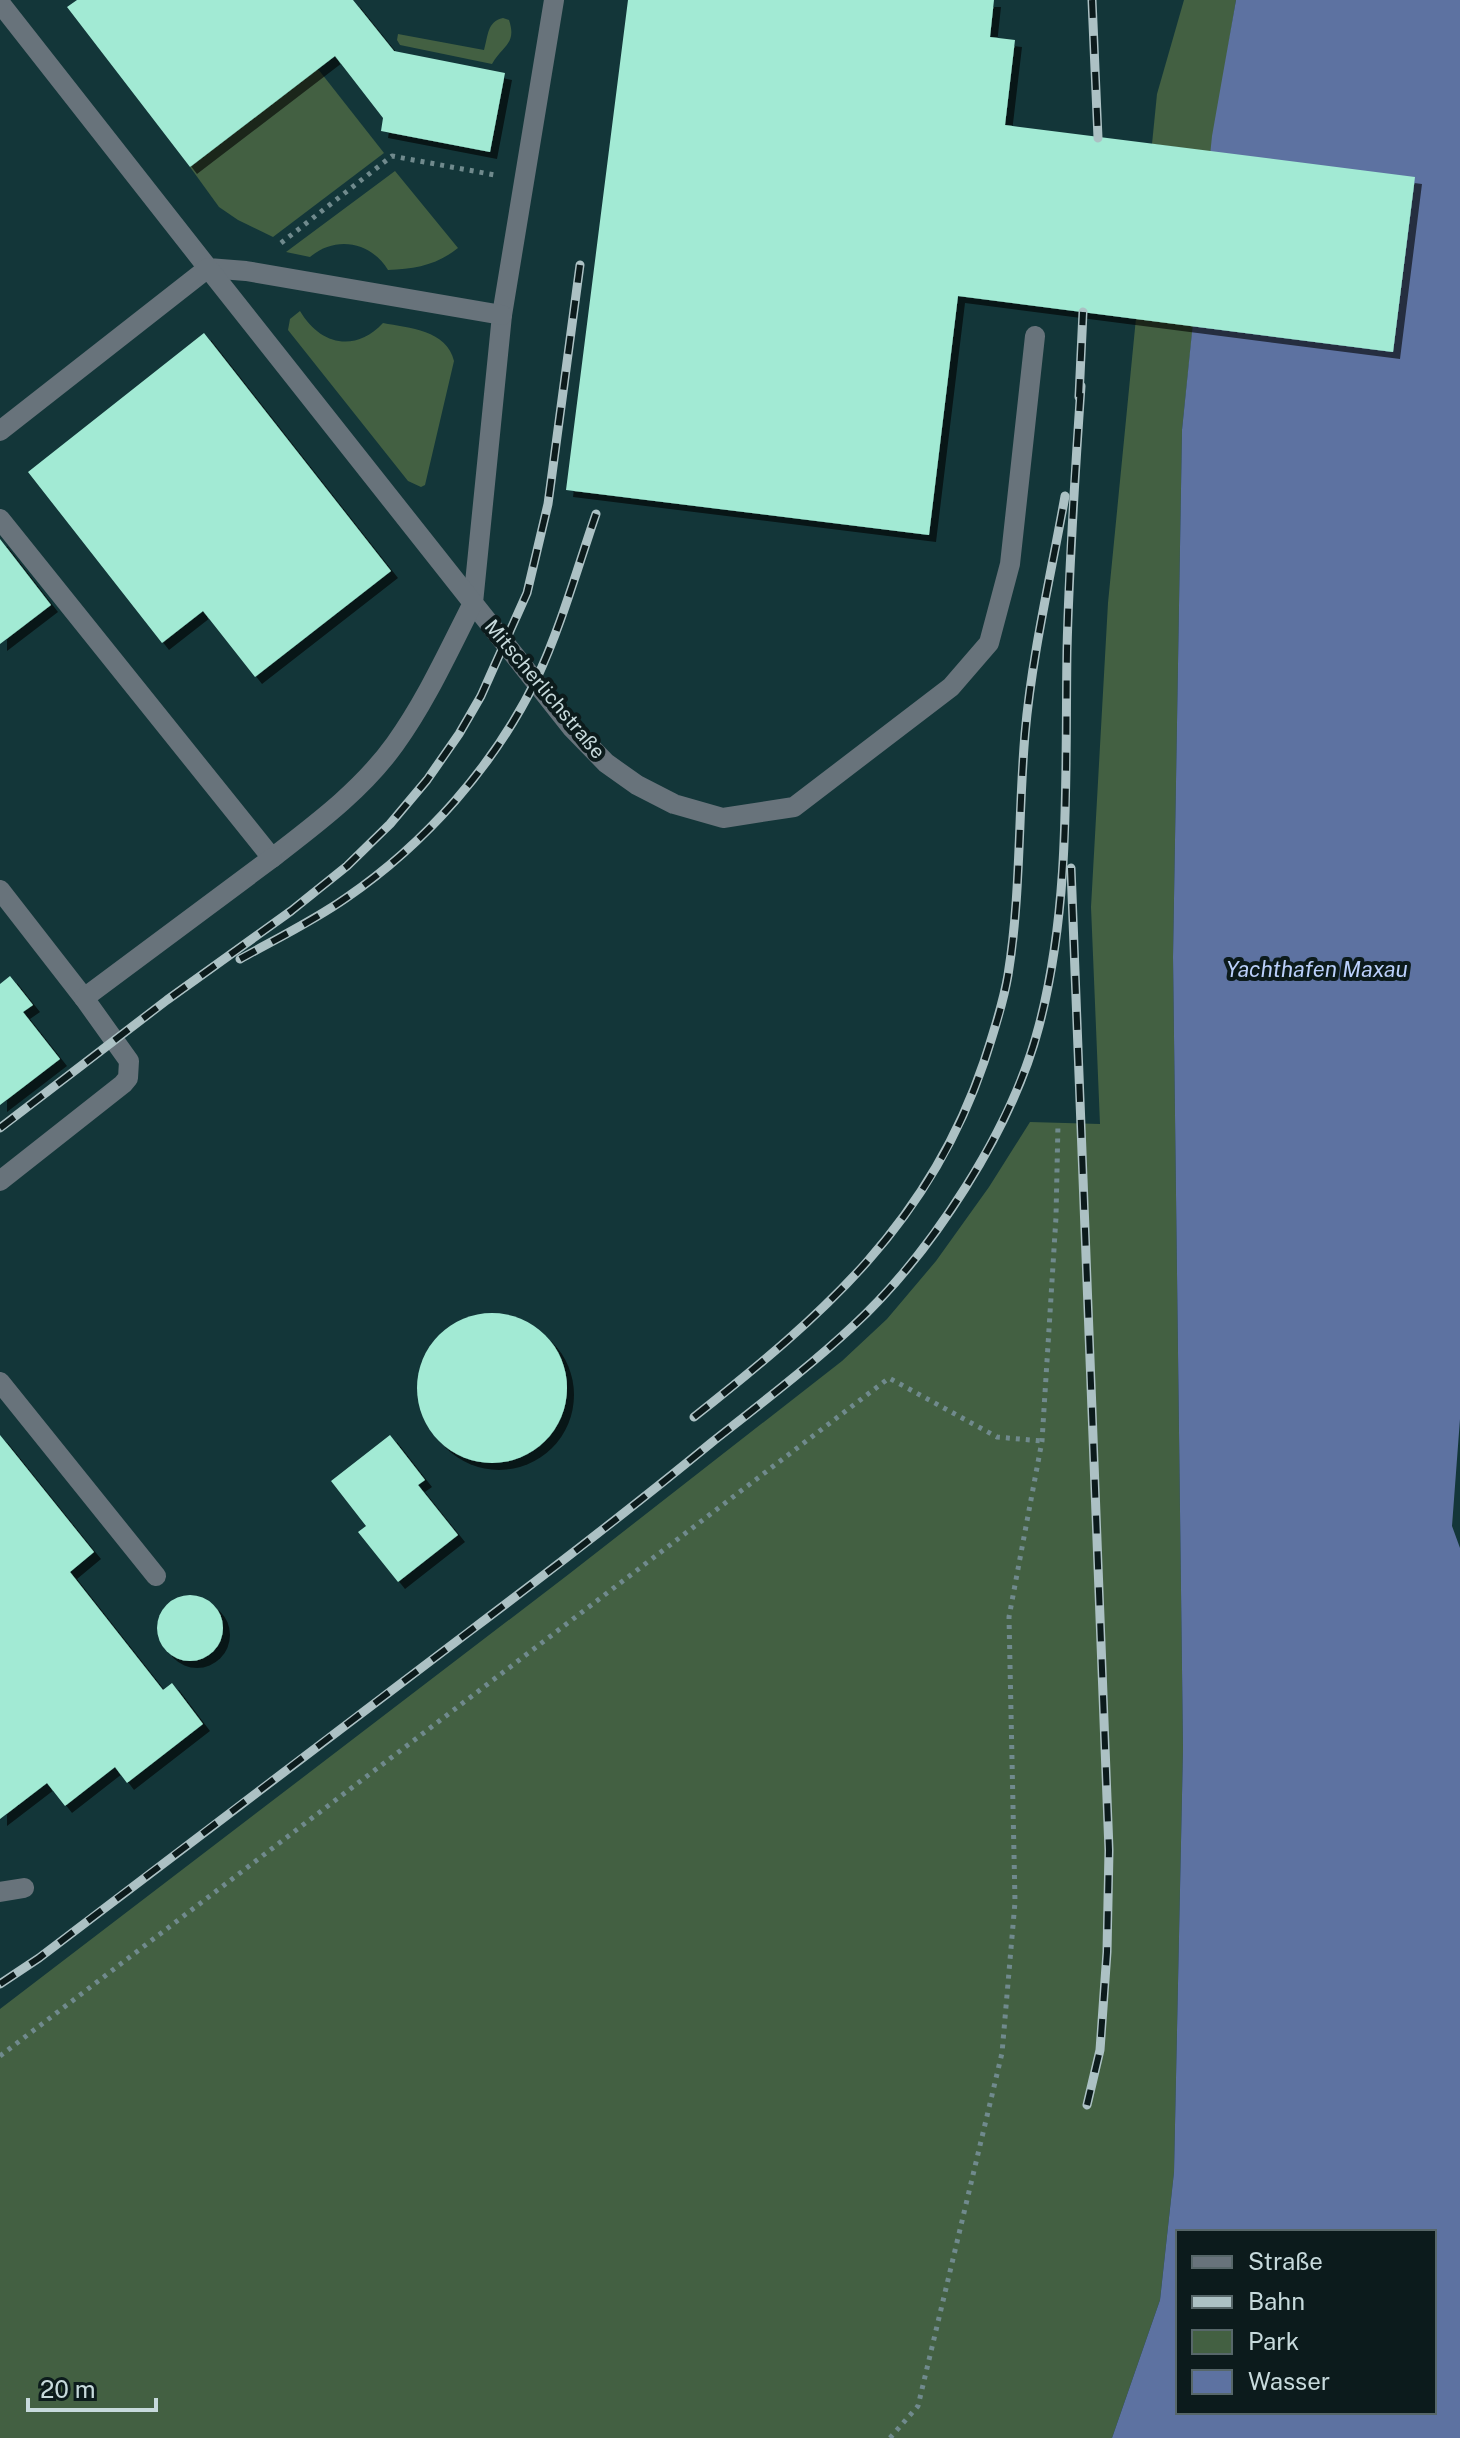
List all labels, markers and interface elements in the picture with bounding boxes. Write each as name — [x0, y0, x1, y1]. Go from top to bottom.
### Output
street label: Mitscherlichstraße — [480, 615, 610, 763]
water label: Yachthafen Maxau — [1226, 956, 1408, 982]
legend — [1176, 2230, 1436, 2414]
text: Straße — [1248, 2247, 1323, 2275]
text: Bahn — [1248, 2287, 1305, 2315]
text: Park — [1248, 2327, 1299, 2355]
scale bar — [28, 2362, 156, 2412]
text: Wasser — [1248, 2367, 1330, 2395]
text: 20 m — [40, 2375, 96, 2403]

